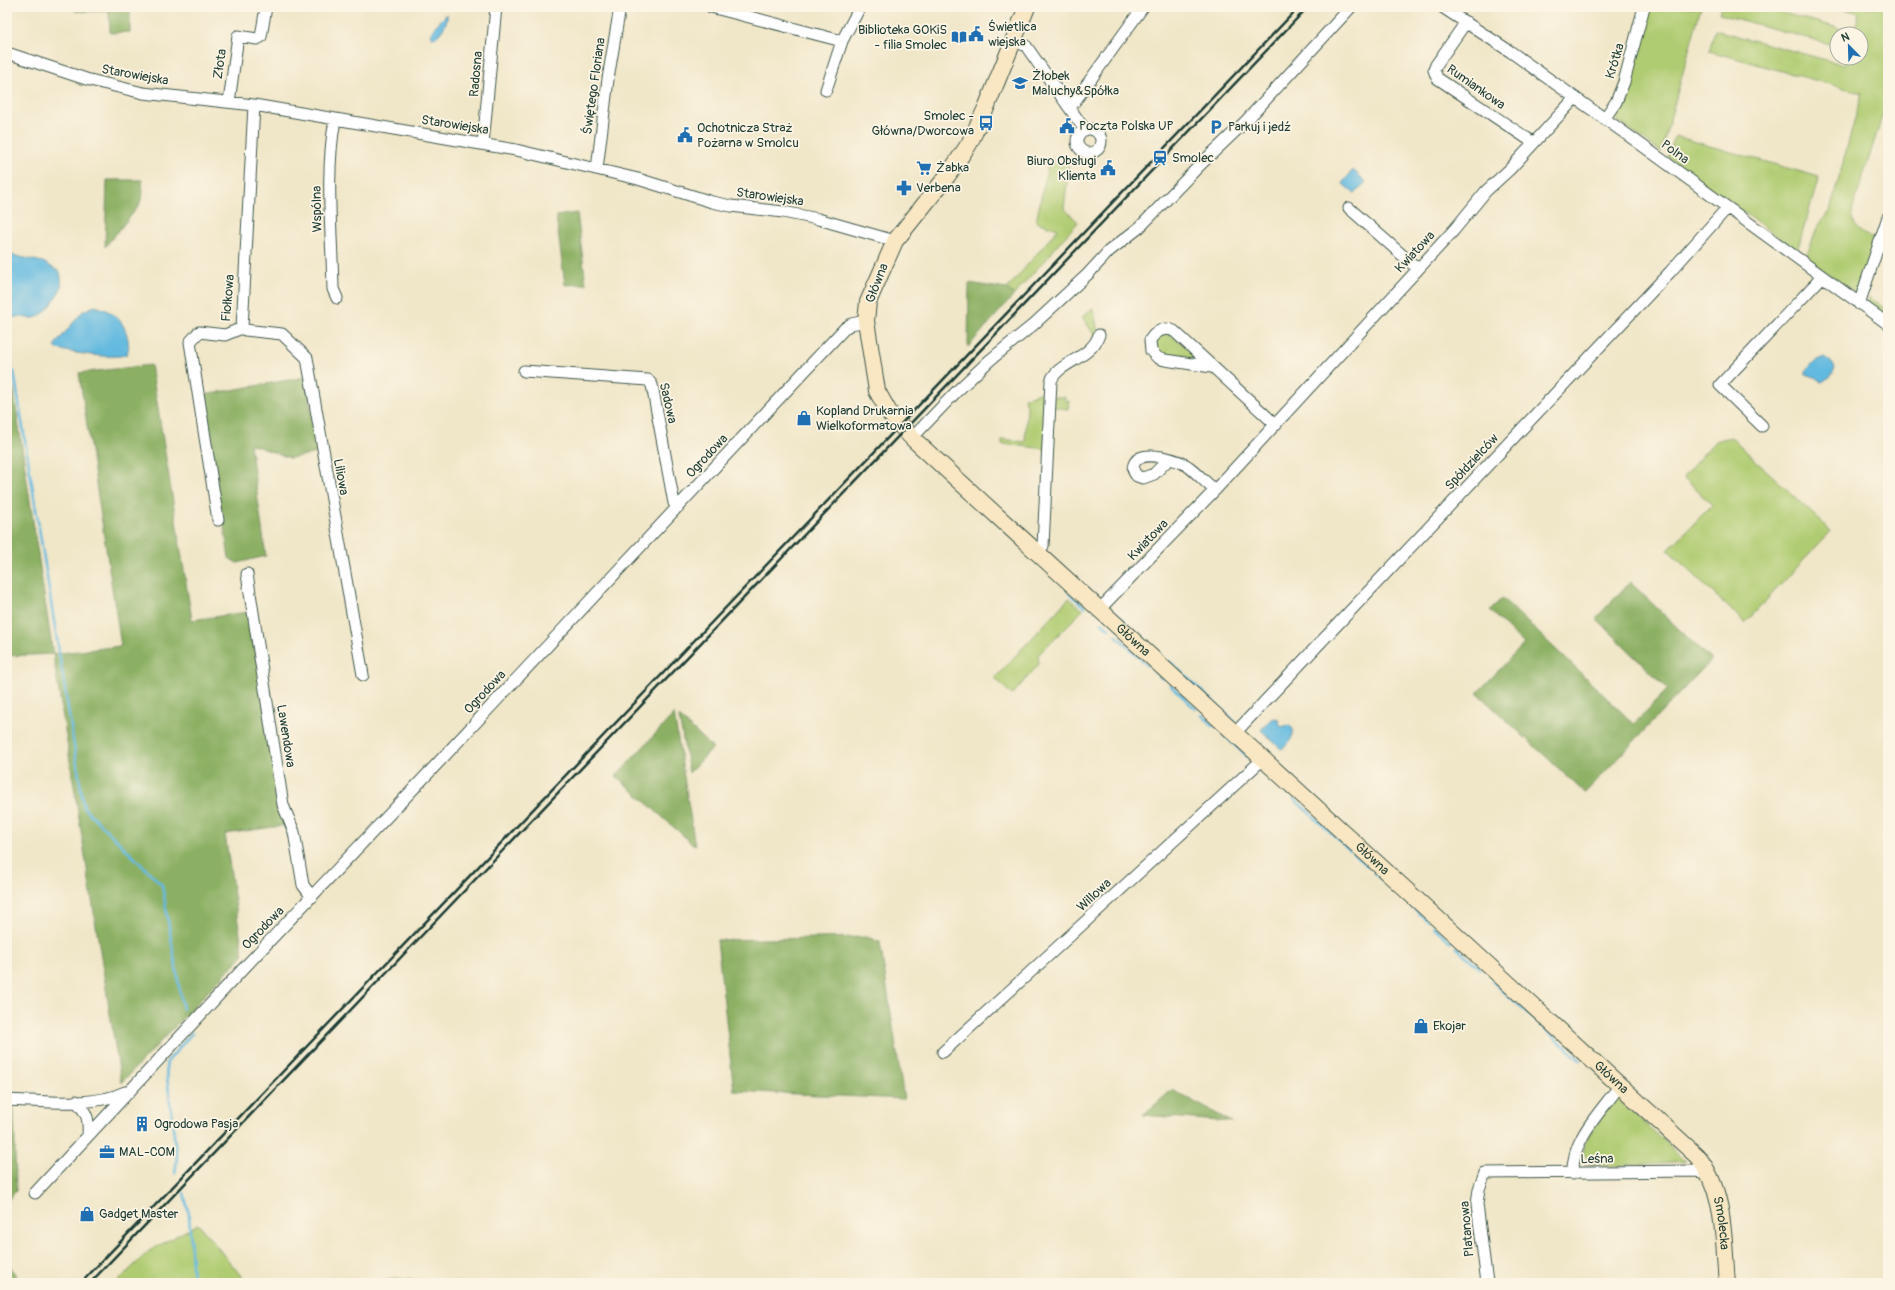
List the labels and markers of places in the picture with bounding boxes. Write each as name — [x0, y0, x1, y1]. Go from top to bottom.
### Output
place label: Świetlica wiejska — [988, 19, 1036, 50]
place label: Biblioteka GOKiS - filia Smolec — [858, 22, 947, 53]
public building icon: Świetlica wiejska — [967, 25, 985, 43]
library icon: Biblioteka GOKiS - filia Smolec — [950, 28, 968, 46]
place label: Żłobek Maluchy&Spółka — [1032, 68, 1119, 99]
school or university icon: Żłobek Maluchy&Spółka — [1011, 74, 1029, 92]
place label: Smolec - Główna/Dworcowa — [871, 108, 974, 139]
bus stop icon: Smolec - Główna/Dworcowa — [977, 114, 995, 132]
public building icon: Poczta Polska UP — [1058, 117, 1076, 135]
place label: Poczta Polska UP — [1079, 118, 1174, 134]
parking icon: Parkuj i jedź — [1207, 118, 1225, 136]
place label: Parkuj i jedź — [1228, 119, 1291, 135]
place label: Ochotnicza Straż Pożarna w Smolcu — [697, 120, 799, 151]
public building icon: Ochotnicza Straż Pożarna w Smolcu — [676, 126, 694, 144]
station icon: Smolec — [1151, 149, 1169, 167]
place label: Smolec — [1172, 150, 1215, 166]
place label: Biuro Obsługi Klienta — [1027, 153, 1096, 184]
supermarket icon: Żabka — [915, 159, 933, 177]
public building icon: Biuro Obsługi Klienta — [1099, 159, 1117, 177]
place label: Żabka — [936, 160, 969, 176]
pharmacy icon: Verbena — [895, 179, 913, 197]
place label: Verbena — [916, 180, 961, 196]
place label: Kopland Drukarnia Wielkoformatowa — [816, 403, 914, 434]
shop icon: Kopland Drukarnia Wielkoformatowa — [795, 409, 813, 427]
shop icon: Ekojar — [1412, 1017, 1430, 1035]
place label: Ekojar — [1433, 1018, 1466, 1034]
building icon: Ogrodowa Pasja — [133, 1115, 151, 1133]
place label: Ogrodowa Pasja — [154, 1116, 238, 1132]
office icon: MAL-COM — [98, 1143, 116, 1161]
place label: MAL-COM — [119, 1144, 175, 1160]
shop icon: Gadget Master — [78, 1205, 96, 1223]
place label: Gadget Master — [99, 1206, 179, 1222]

